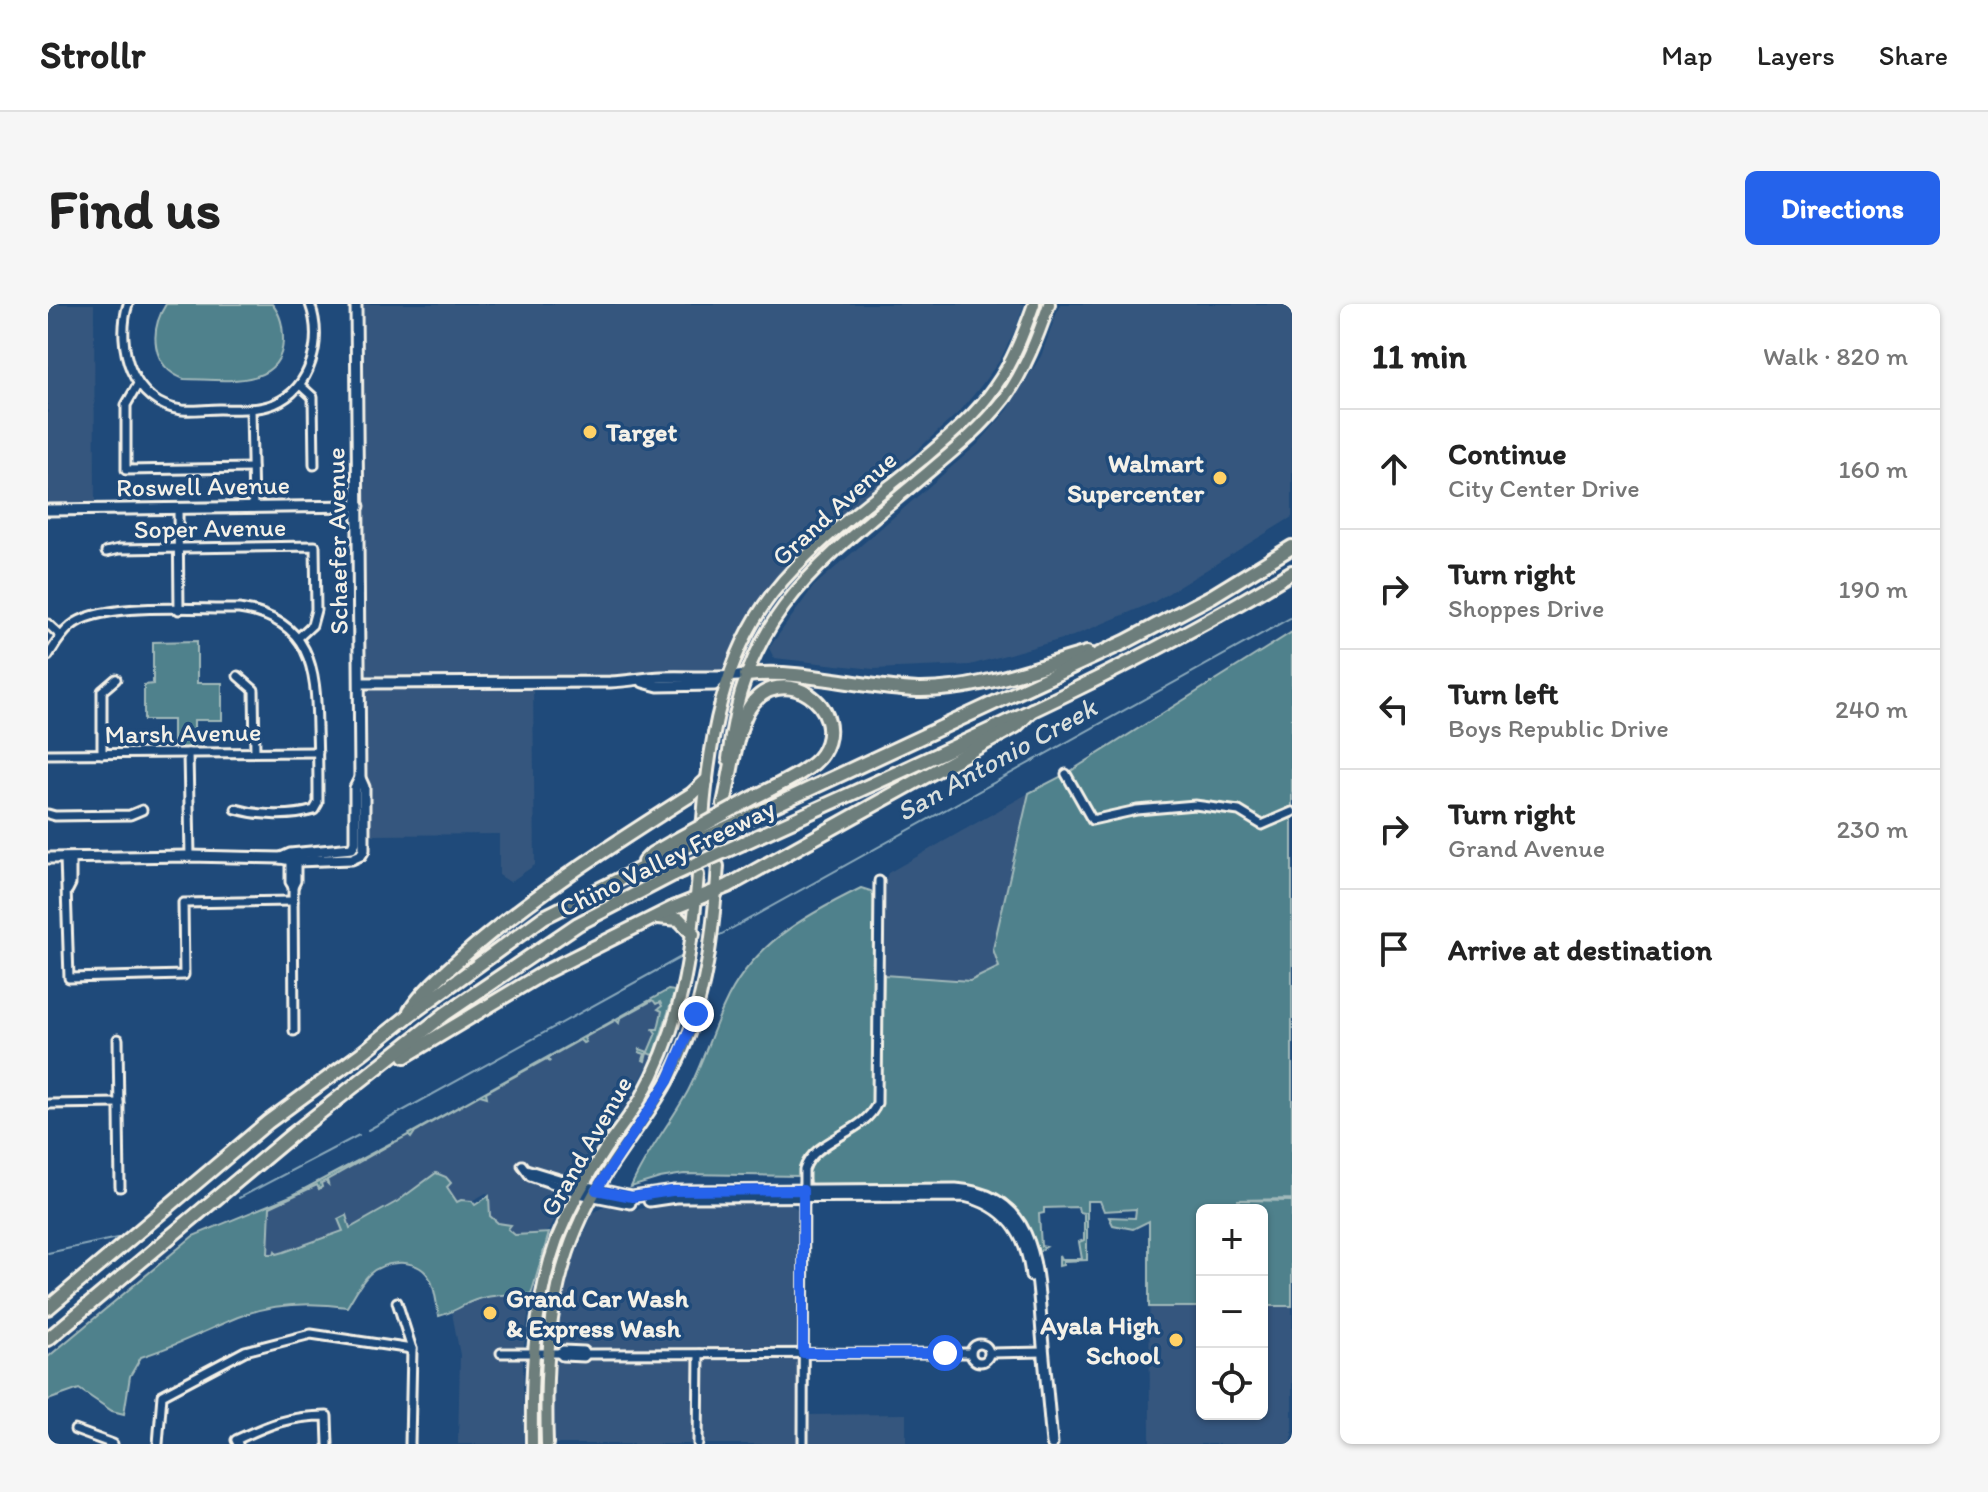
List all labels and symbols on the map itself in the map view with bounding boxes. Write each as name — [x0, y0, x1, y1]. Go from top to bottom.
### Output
place label: Target — [605, 416, 677, 448]
marker: Target — [581, 423, 599, 441]
street label: Grand Avenue — [765, 444, 903, 572]
street label: Schaefer Avenue — [319, 447, 355, 635]
place label: Walmart Supercenter — [1067, 447, 1205, 509]
street label: Roswell Avenue — [116, 468, 290, 504]
marker: Walmart Supercenter — [1211, 469, 1229, 487]
street label: Soper Avenue — [134, 511, 286, 545]
water label: San Antonio Creek — [890, 689, 1103, 828]
street label: Marsh Avenue — [104, 716, 262, 750]
street label: Chino Valley Freeway — [554, 792, 780, 924]
route end — [678, 996, 714, 1032]
street label: Grand Avenue — [533, 1070, 639, 1222]
place label: Grand Car Wash & Express Wash — [506, 1282, 689, 1344]
marker: Grand Car Wash & Express Wash — [481, 1304, 499, 1322]
place label: Ayala High School — [1039, 1309, 1161, 1371]
marker: Ayala High School — [1167, 1331, 1185, 1349]
route start — [927, 1335, 963, 1371]

